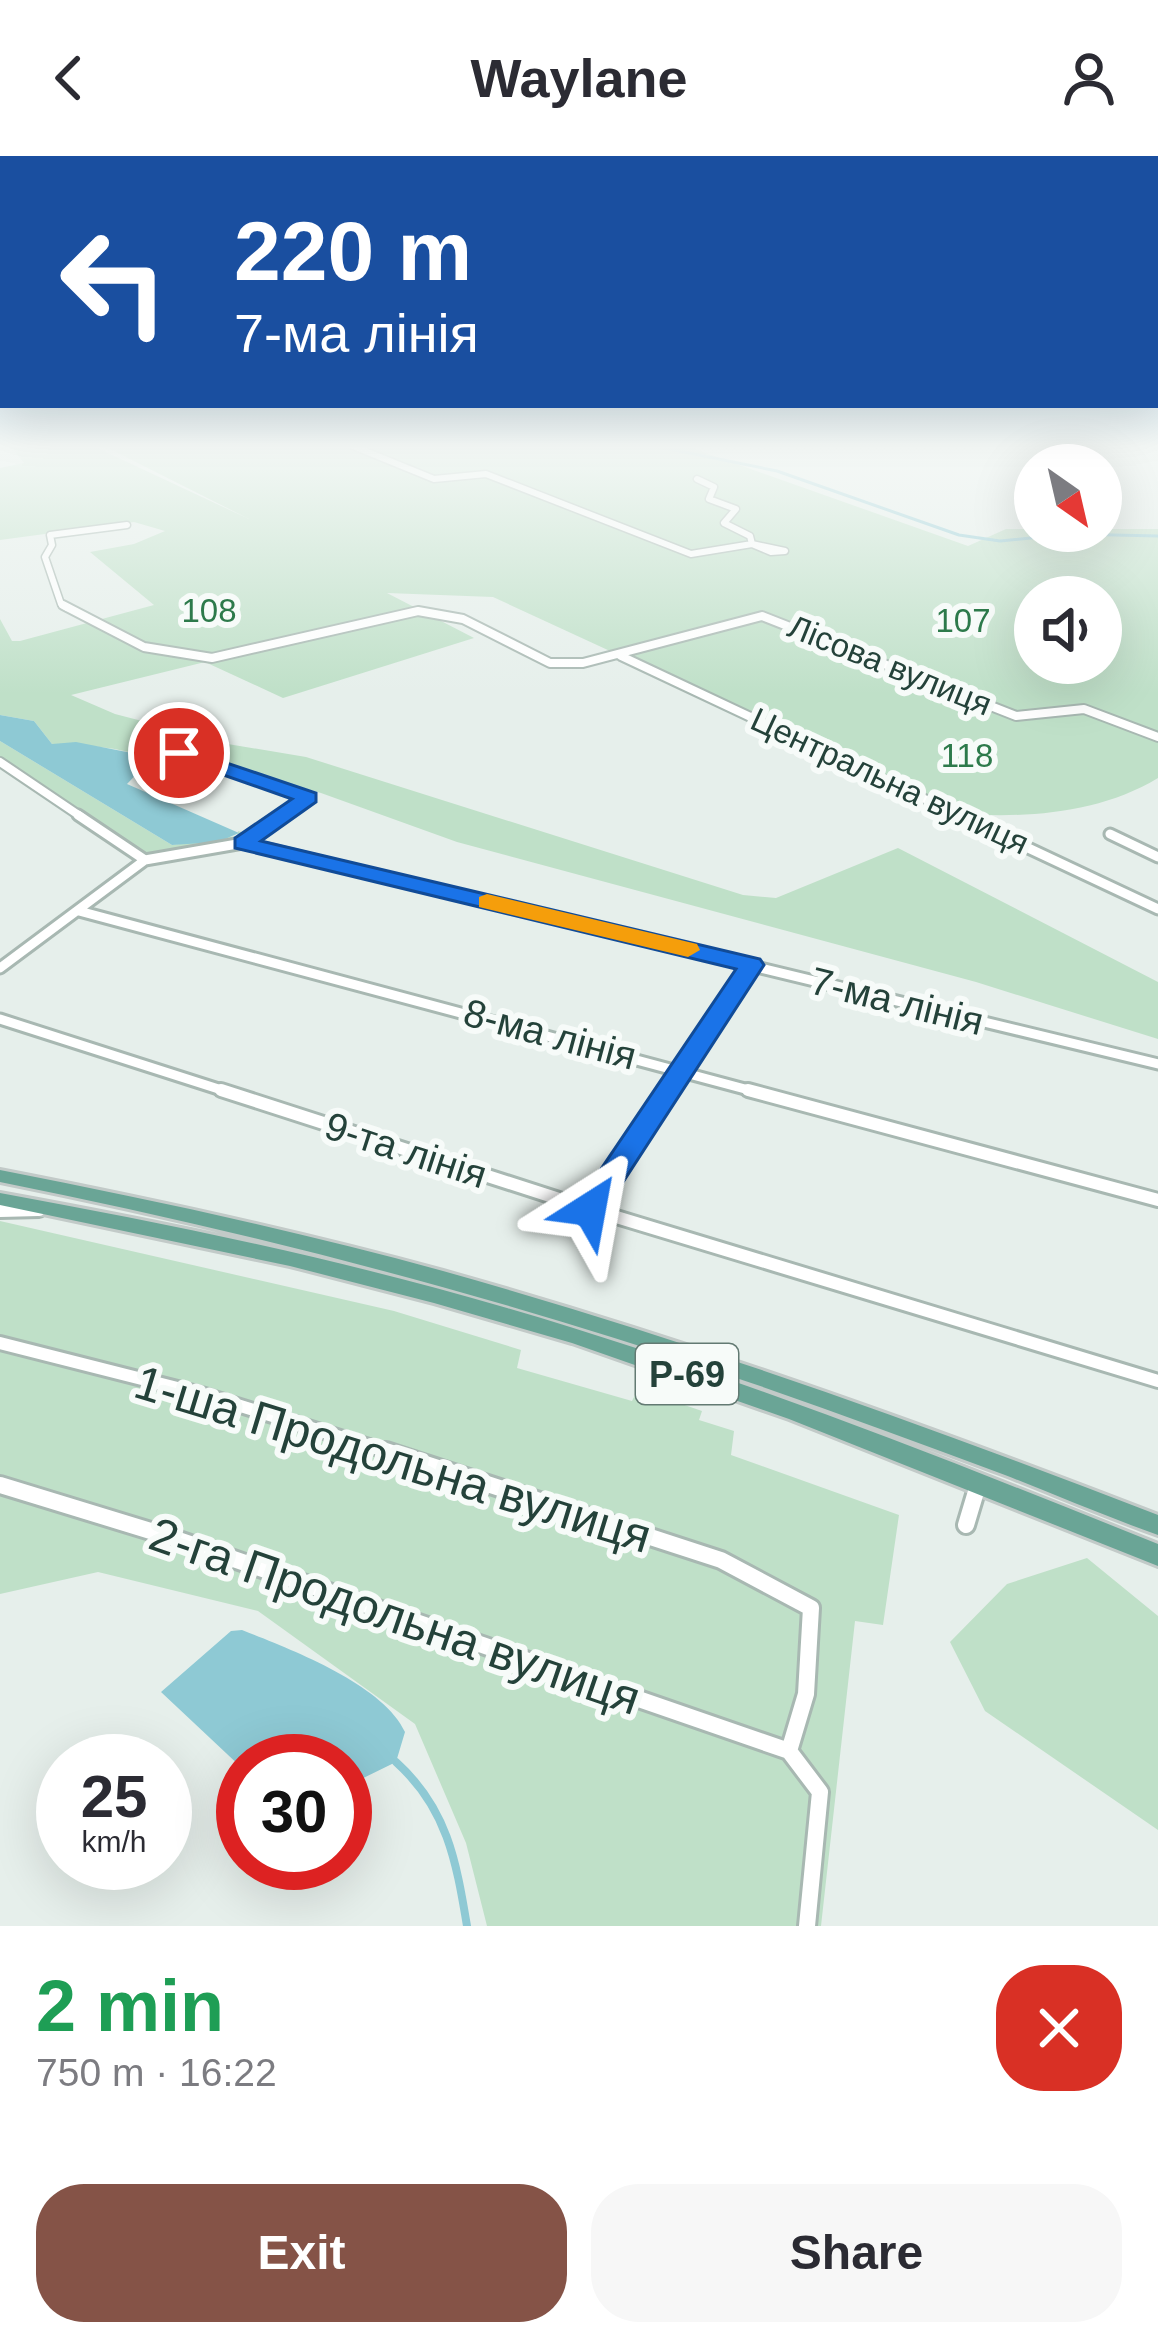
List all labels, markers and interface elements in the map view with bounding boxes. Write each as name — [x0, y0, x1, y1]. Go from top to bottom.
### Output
icon: back — [36, 45, 102, 111]
icon: person — [1056, 45, 1122, 111]
text: Waylane — [470, 48, 688, 108]
icon: left — [36, 204, 192, 360]
text: 220 m — [234, 204, 472, 298]
text: 7-ма лінія — [234, 303, 479, 363]
north arrow — [1014, 444, 1122, 552]
map controls — [1014, 444, 1122, 684]
button: sound — [1014, 576, 1122, 684]
park label: 108 — [181, 592, 237, 629]
park label: 107 — [935, 602, 991, 639]
street label: Лісова вулиця — [783, 607, 997, 723]
street label: Центральна вулиця — [745, 700, 1035, 862]
pin — [128, 702, 230, 804]
icon: arrive — [146, 720, 212, 786]
park label: 118 — [941, 737, 993, 774]
street label: 7-ма лінія — [806, 959, 988, 1043]
street label: 8-ма лінія — [459, 990, 641, 1078]
street label: 9-та лінія — [320, 1104, 492, 1196]
position arrow — [527, 1146, 653, 1272]
road number: Р-69 — [636, 1344, 738, 1404]
street label: 1-ша Продольна вулиця — [129, 1355, 657, 1563]
street label: 2-га Продольна вулиця — [143, 1507, 647, 1725]
speed limit sign: 30 — [216, 1734, 372, 1890]
text: 25 — [81, 1763, 147, 1830]
text: km/h — [81, 1825, 147, 1858]
button: close — [996, 1965, 1122, 2091]
text: 2 min — [36, 1966, 224, 2046]
text: 750 m · 16:22 — [36, 2051, 277, 2094]
button: Exit — [36, 2184, 567, 2322]
button: Share — [591, 2184, 1122, 2322]

